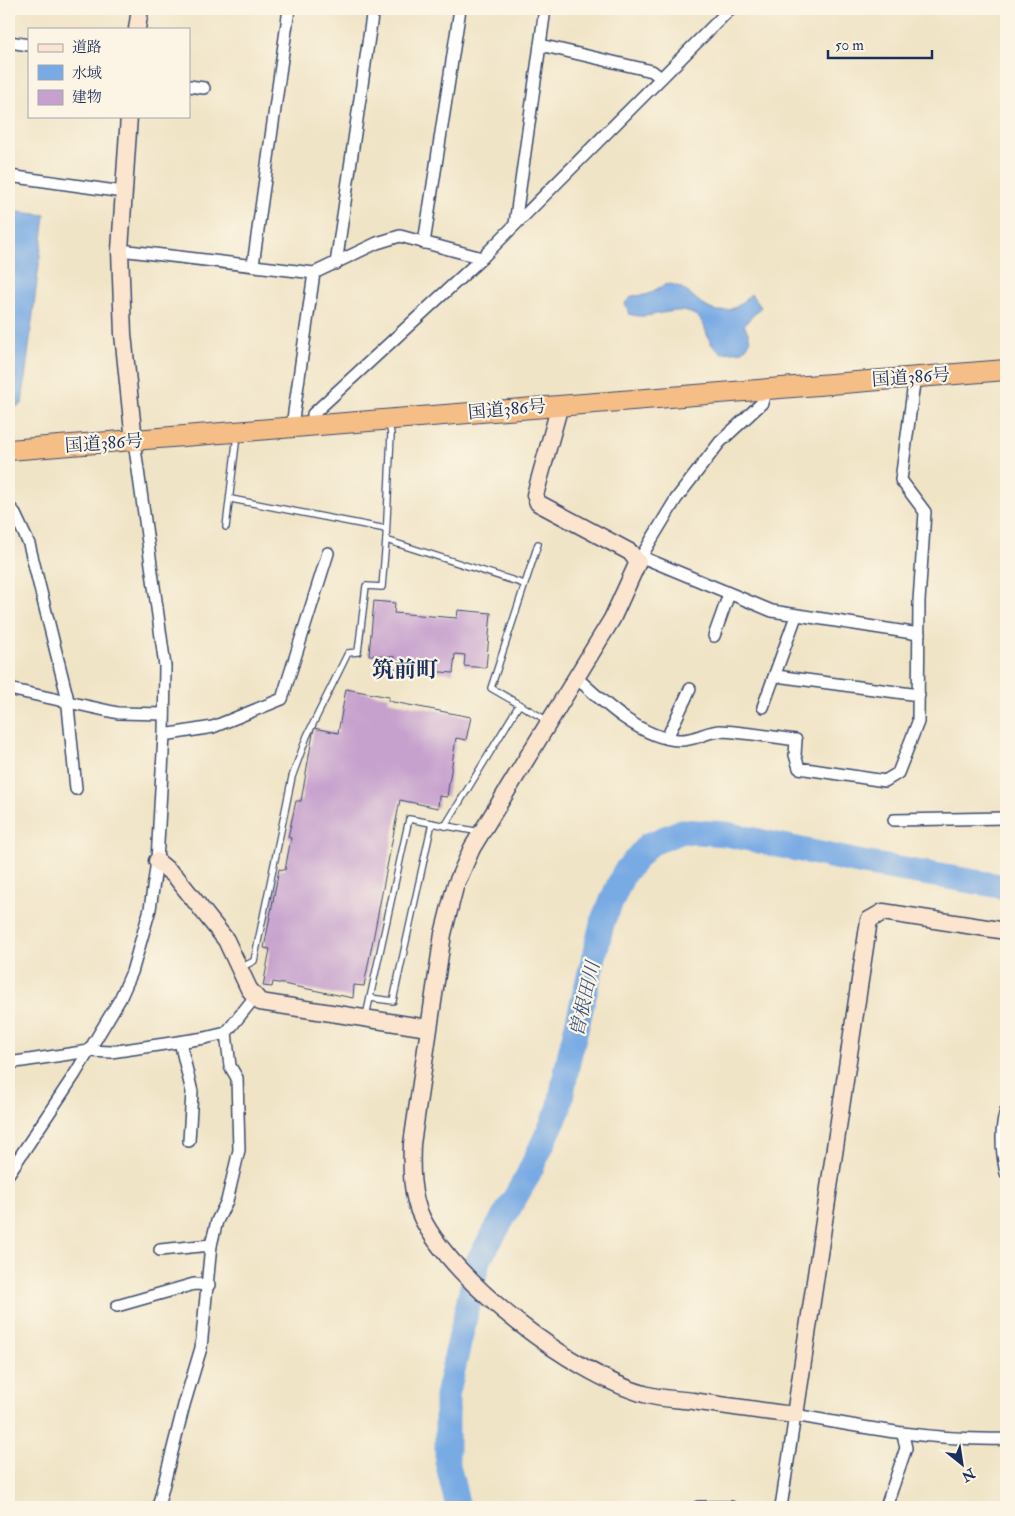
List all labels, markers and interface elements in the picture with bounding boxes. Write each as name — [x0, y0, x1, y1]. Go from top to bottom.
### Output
legend — [28, 28, 190, 118]
scale bar — [828, 28, 931, 60]
text: 50 m — [835, 36, 864, 55]
text: 道路 — [72, 38, 102, 57]
text: 水域 — [72, 64, 102, 83]
text: 建物 — [72, 88, 102, 107]
street label: 国道386号 — [871, 363, 951, 392]
street label: 国道386号 — [467, 395, 547, 424]
street label: 国道386号 — [64, 429, 144, 458]
district label: 筑前町 — [372, 656, 438, 684]
water label: 曽根田川 — [565, 958, 606, 1039]
north arrow — [938, 1438, 988, 1488]
text: N — [958, 1464, 979, 1486]

